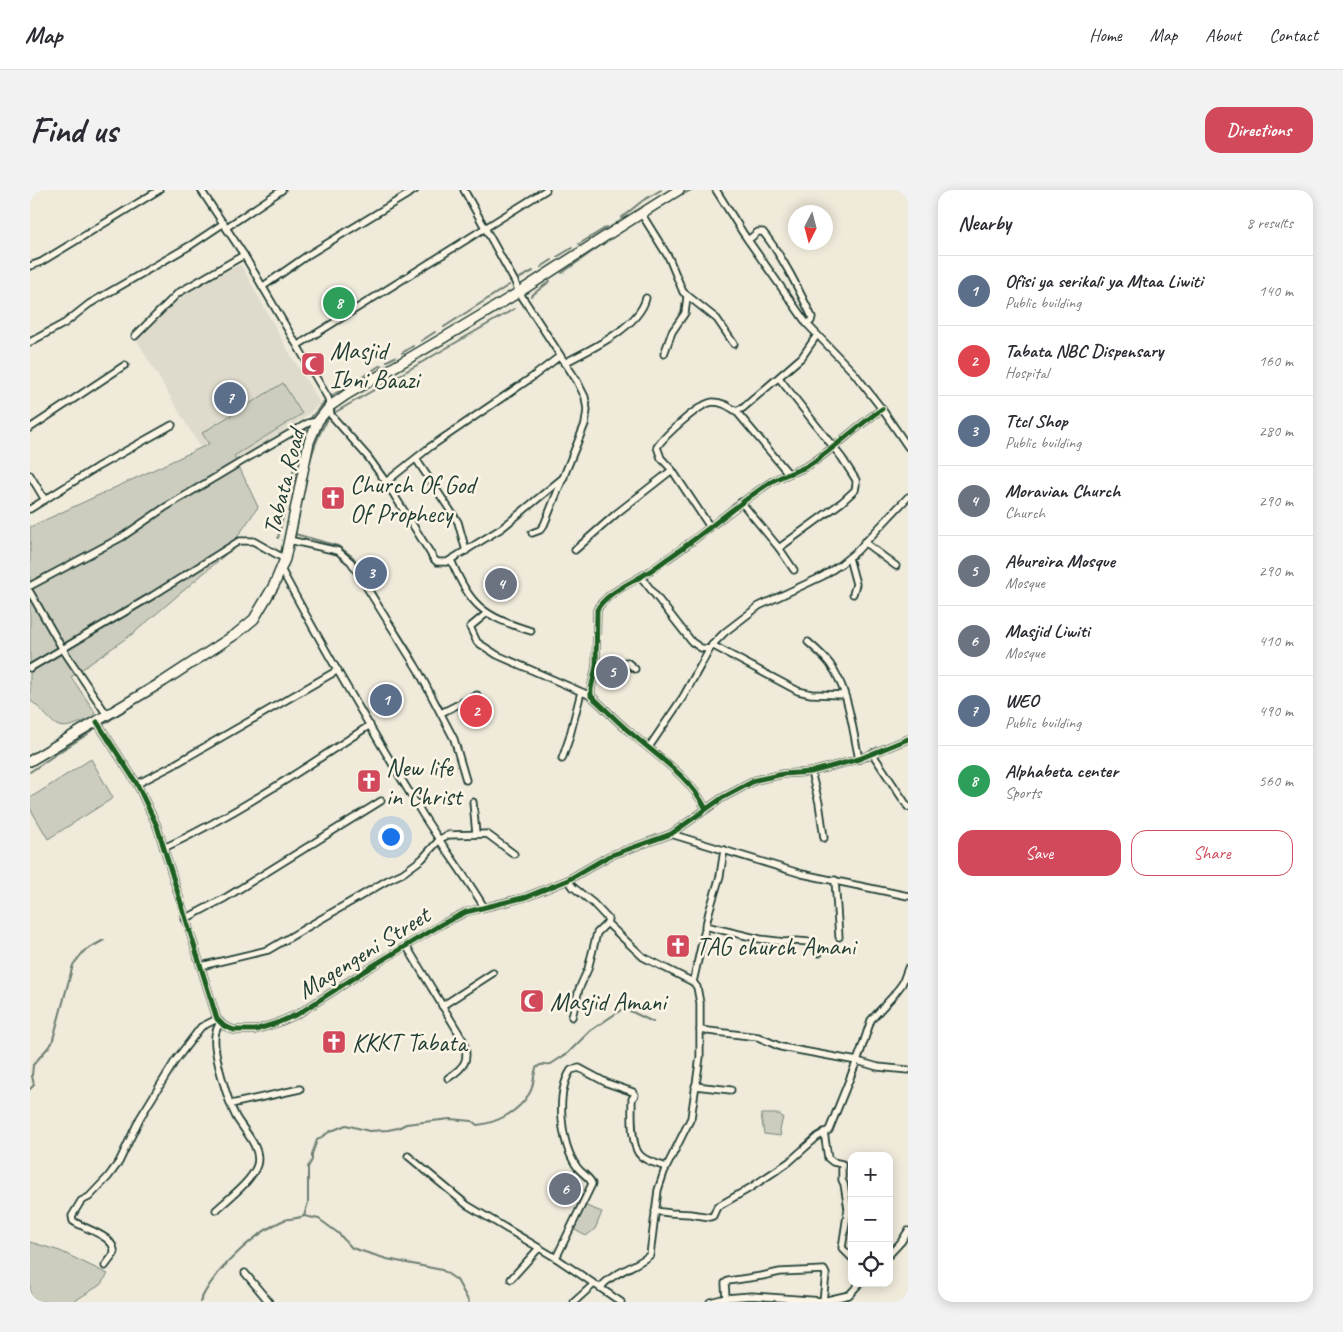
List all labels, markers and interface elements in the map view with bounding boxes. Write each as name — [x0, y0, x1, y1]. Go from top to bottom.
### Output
text: Map — [25, 20, 62, 50]
text: Home — [1089, 24, 1122, 46]
text: Map — [1150, 24, 1177, 46]
text: About — [1205, 24, 1241, 46]
text: Contact — [1269, 24, 1318, 46]
button: Directions — [1205, 107, 1313, 153]
text: Find us — [30, 108, 117, 153]
north arrow — [788, 205, 833, 250]
text: Nearby — [958, 210, 1011, 236]
text: 8 results — [1246, 213, 1293, 233]
text: Ofisi ya serikali ya Mtaa Liwiti — [1005, 269, 1203, 293]
text: 1 — [970, 281, 978, 301]
text: 140 m — [1259, 281, 1293, 301]
pin: 8 — [323, 284, 355, 322]
text: Public building — [1005, 293, 1081, 313]
place label: Masjid Ibni Baazi — [330, 335, 422, 396]
text: Tabata NBC Dispensary — [1005, 339, 1163, 363]
mosque icon: Masjid Ibni Baazi — [300, 351, 326, 377]
text: 2 — [970, 351, 978, 371]
text: 160 m — [1259, 351, 1293, 371]
text: Hospital — [1005, 363, 1049, 383]
pin: 7 — [214, 379, 246, 417]
text: Ttcl Shop — [1005, 409, 1067, 433]
text: 3 — [970, 421, 978, 441]
text: 280 m — [1259, 421, 1293, 441]
street label: Tabata Road — [255, 423, 313, 538]
text: Public building — [1005, 433, 1081, 453]
place label: Church Of God Of Prophecy — [350, 469, 478, 530]
text: Moravian Church — [1005, 479, 1120, 503]
church icon: Church Of God Of Prophecy — [320, 485, 346, 511]
text: 4 — [970, 491, 978, 511]
text: 290 m — [1259, 491, 1293, 511]
text: Church — [1005, 503, 1045, 523]
text: Abureira Mosque — [1005, 549, 1115, 573]
pin: 3 — [355, 554, 387, 592]
text: 5 — [971, 561, 977, 581]
text: 290 m — [1259, 561, 1293, 581]
pin: 4 — [485, 565, 517, 603]
text: Mosque — [1005, 573, 1045, 593]
text: Masjid Liwiti — [1005, 619, 1090, 643]
text: 6 — [970, 631, 978, 651]
text: 410 m — [1259, 631, 1293, 651]
text: Mosque — [1005, 643, 1045, 663]
pin: 5 — [596, 653, 628, 691]
pin: 1 — [370, 681, 402, 719]
text: WEO — [1005, 689, 1038, 713]
pin: 2 — [460, 692, 492, 730]
text: 7 — [970, 701, 978, 721]
text: 490 m — [1259, 701, 1293, 721]
text: Public building — [1005, 713, 1081, 733]
place label: New life in Christ — [386, 752, 464, 813]
text: Alphabeta center — [1005, 759, 1118, 783]
church icon: New life in Christ — [356, 768, 382, 794]
text: 8 — [970, 771, 978, 791]
text: 560 m — [1259, 771, 1293, 791]
text: Sports — [1005, 783, 1041, 803]
your location — [378, 824, 404, 850]
button: Save — [958, 830, 1121, 876]
button: Share — [1131, 830, 1293, 876]
street label: Magengeni Street — [291, 898, 438, 1006]
place label: TAG church Amani — [696, 931, 858, 963]
church icon: TAG church Amani — [665, 933, 691, 959]
place label: Masjid Amani — [550, 986, 669, 1018]
mosque icon: Masjid Amani — [519, 988, 545, 1014]
place label: KKKT Tabata — [352, 1027, 469, 1059]
church icon: KKKT Tabata — [321, 1029, 347, 1055]
map controls — [848, 1152, 893, 1287]
button: + — [848, 1152, 893, 1197]
pin: 6 — [549, 1170, 581, 1208]
button: − — [848, 1197, 893, 1242]
button: locate — [848, 1242, 893, 1287]

